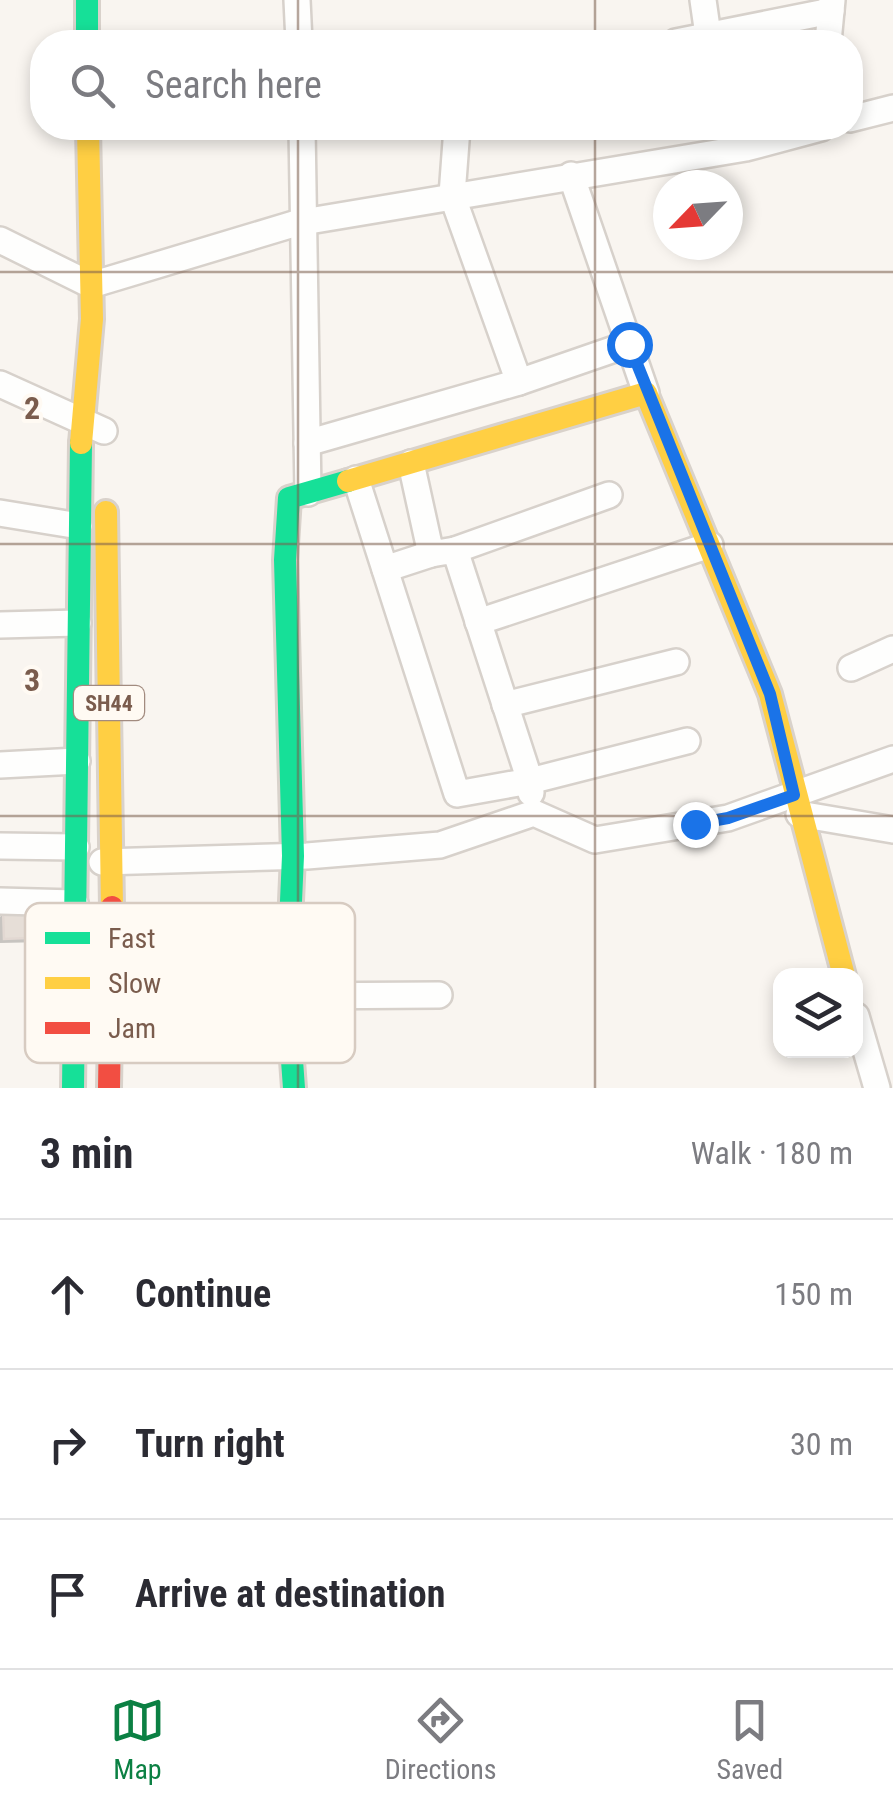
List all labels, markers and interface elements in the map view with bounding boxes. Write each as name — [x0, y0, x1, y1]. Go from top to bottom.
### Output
search box — [30, 30, 863, 140]
icon: search — [65, 58, 120, 113]
text: Search here — [145, 63, 322, 107]
north arrow — [653, 170, 743, 260]
route start — [607, 322, 653, 368]
text: 2 — [24, 389, 40, 427]
text: 3 — [24, 661, 40, 699]
road number: SH44 — [74, 686, 144, 720]
route end — [673, 802, 719, 848]
legend — [25, 903, 355, 1063]
text: Fast — [108, 922, 155, 955]
text: Slow — [108, 967, 161, 1000]
map controls — [773, 968, 863, 1058]
button: layers — [773, 968, 863, 1058]
text: Jam — [108, 1012, 156, 1045]
text: 3 min — [40, 1129, 133, 1178]
text: Walk · 180 m — [691, 1134, 853, 1172]
icon: ahead — [40, 1267, 95, 1322]
text: Continue — [135, 1272, 271, 1316]
text: 150 m — [774, 1275, 853, 1313]
icon: right — [40, 1417, 95, 1472]
text: Turn right — [135, 1422, 285, 1466]
text: 30 m — [790, 1425, 853, 1463]
icon: arrive — [40, 1567, 95, 1622]
text: Arrive at destination — [135, 1572, 445, 1616]
tab: Map — [110, 1693, 165, 1786]
tab: Directions — [385, 1693, 497, 1786]
tab: Saved — [716, 1693, 783, 1786]

